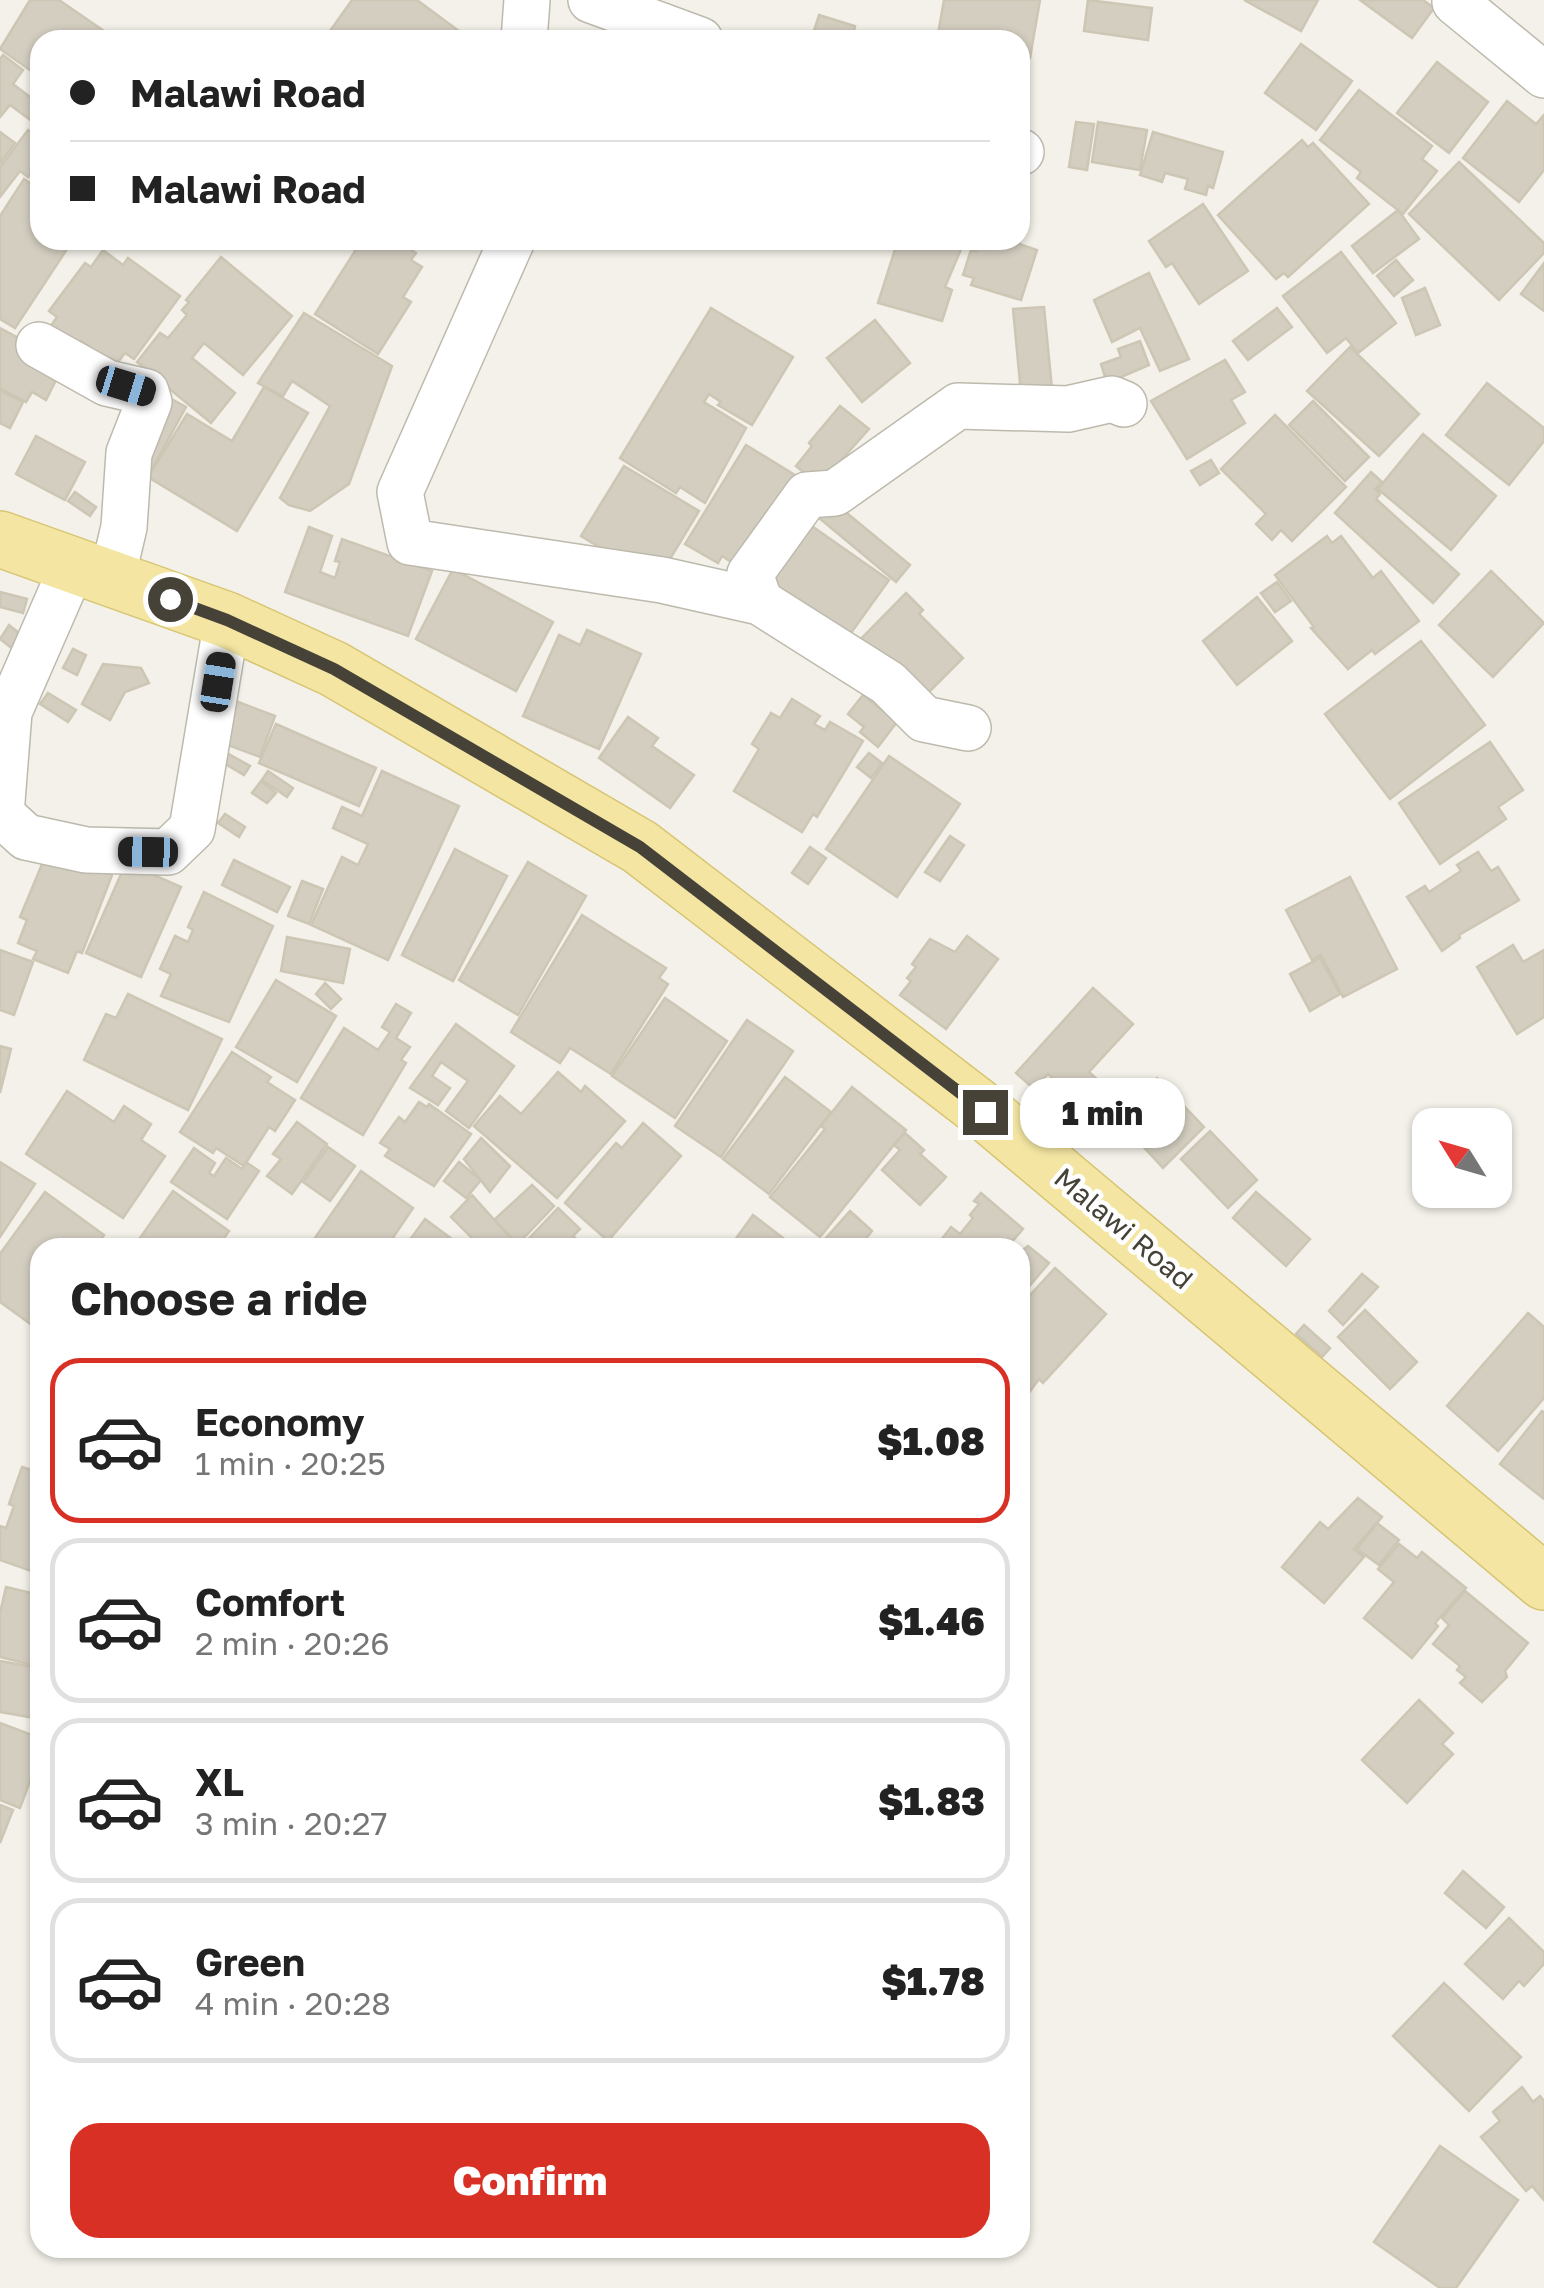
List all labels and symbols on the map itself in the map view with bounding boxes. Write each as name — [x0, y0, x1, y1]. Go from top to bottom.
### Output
car — [93, 363, 159, 409]
route start — [148, 577, 193, 622]
car — [198, 650, 238, 714]
car — [118, 836, 178, 868]
callout: 1 min — [1020, 1077, 1185, 1147]
route end — [963, 1090, 1008, 1135]
north arrow — [1412, 1108, 1512, 1208]
street label: Malawi Road — [1048, 1161, 1200, 1295]

